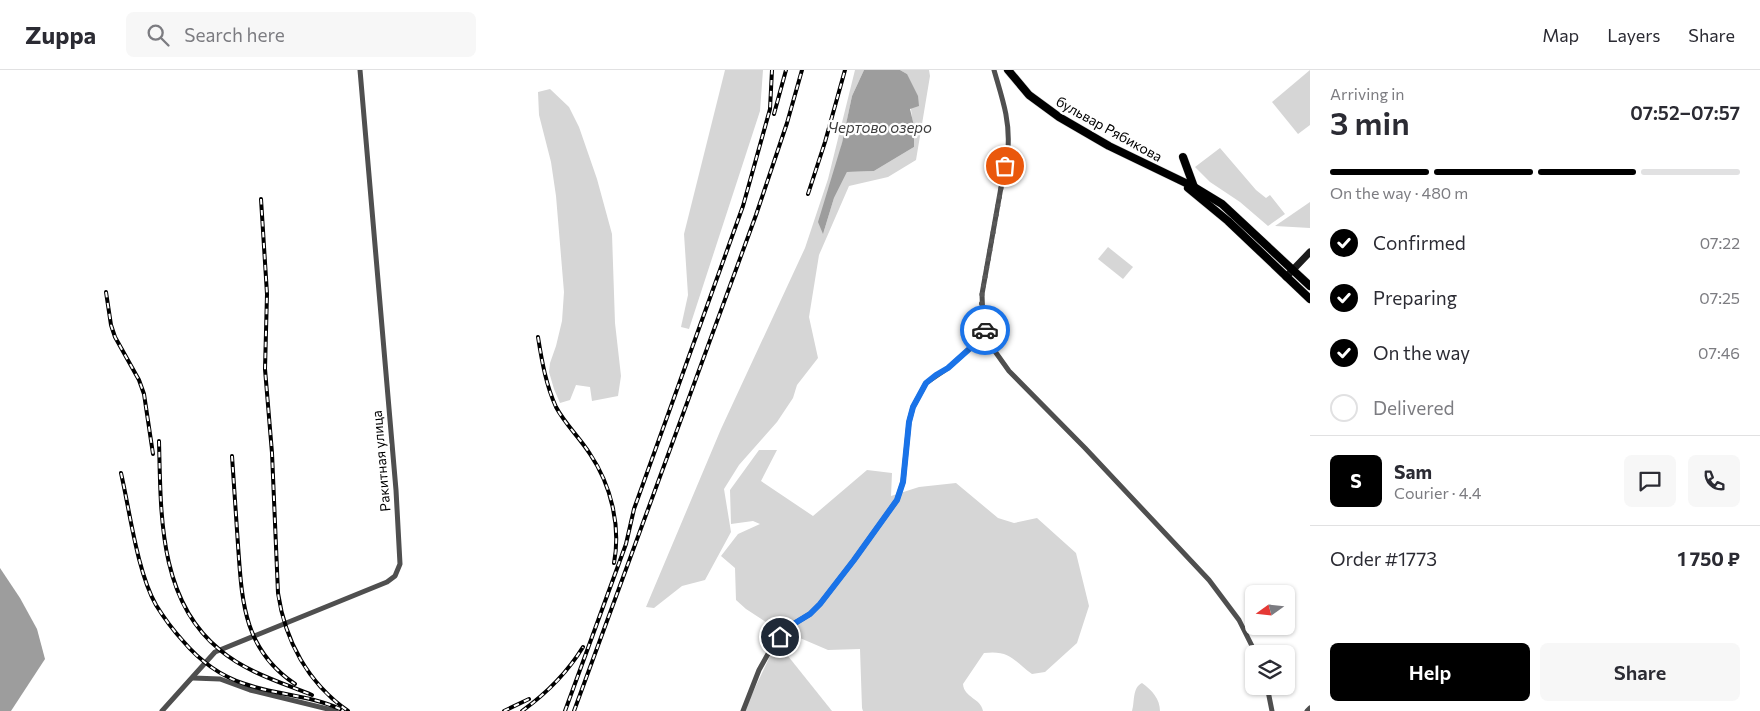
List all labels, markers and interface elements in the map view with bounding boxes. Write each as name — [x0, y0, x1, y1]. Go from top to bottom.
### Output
search box — [126, 12, 476, 57]
text: Zuppa — [25, 20, 96, 49]
icon: search — [144, 21, 172, 49]
text: Search here — [184, 23, 285, 46]
text: Map — [1542, 24, 1579, 46]
text: Layers — [1607, 24, 1660, 46]
text: Share — [1688, 24, 1735, 46]
text: Arriving in — [1330, 84, 1404, 103]
street label: бульвар Рябикова — [1053, 92, 1165, 165]
text: 07:52–07:57 — [1630, 101, 1740, 124]
text: 3 min — [1330, 102, 1410, 142]
water label: Чертово озеро — [828, 118, 932, 136]
pin — [984, 145, 1026, 187]
icon: bag — [991, 152, 1019, 180]
text: On the way · 480 m — [1330, 183, 1468, 202]
icon: check — [1330, 229, 1358, 257]
text: Confirmed — [1373, 231, 1466, 254]
text: 07:22 — [1700, 233, 1740, 252]
icon: check — [1330, 284, 1358, 312]
text: Preparing — [1373, 286, 1457, 309]
text: 07:25 — [1699, 288, 1740, 307]
courier — [960, 305, 1010, 355]
icon: car — [971, 316, 999, 344]
icon: check — [1330, 339, 1358, 367]
text: On the way — [1373, 341, 1470, 364]
text: 07:46 — [1698, 343, 1740, 362]
text: Delivered — [1373, 396, 1454, 419]
street label: Ракитная улица — [368, 410, 393, 512]
button: chat — [1624, 455, 1676, 507]
button: phone — [1688, 455, 1740, 507]
text: Sam — [1394, 460, 1432, 483]
text: S — [1350, 469, 1362, 492]
text: Courier · 4.4 — [1394, 483, 1481, 502]
text: Order #1773 — [1330, 547, 1437, 570]
text: 1 750 ₽ — [1678, 547, 1740, 570]
north arrow — [1245, 585, 1295, 635]
map controls — [1245, 585, 1295, 695]
pin — [759, 616, 801, 658]
icon: home — [766, 623, 794, 651]
button: Help — [1330, 643, 1530, 701]
button: Share — [1540, 643, 1740, 701]
button: layers — [1245, 645, 1295, 695]

